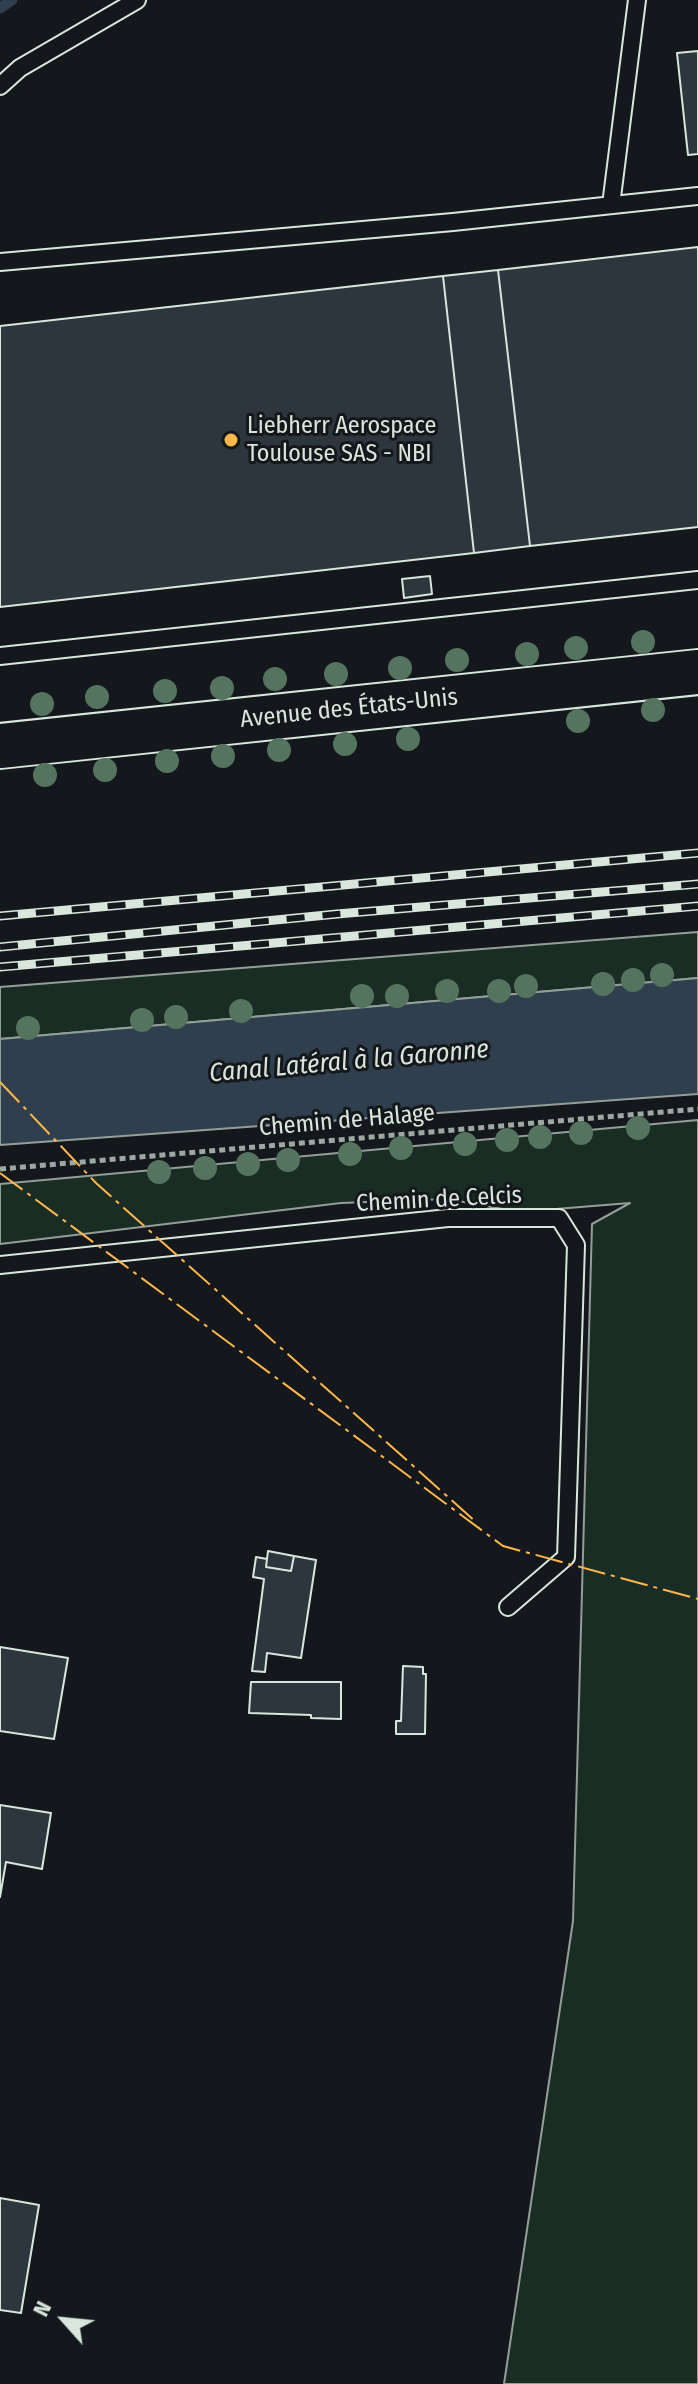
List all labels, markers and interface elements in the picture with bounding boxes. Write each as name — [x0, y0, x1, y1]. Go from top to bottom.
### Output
place label: Liebherr Aerospace Toulouse SAS - NBI — [247, 412, 436, 468]
marker: Liebherr Aerospace Toulouse SAS - NBI — [222, 431, 240, 449]
street label: Avenue des États-Unis — [239, 683, 459, 735]
water label: Canal Latéral à la Garonne — [208, 1034, 490, 1090]
street label: Chemin de Halage — [258, 1099, 436, 1143]
street label: Chemin de Celcis — [355, 1181, 523, 1219]
north arrow — [24, 2280, 104, 2360]
text: N — [27, 2297, 57, 2321]

